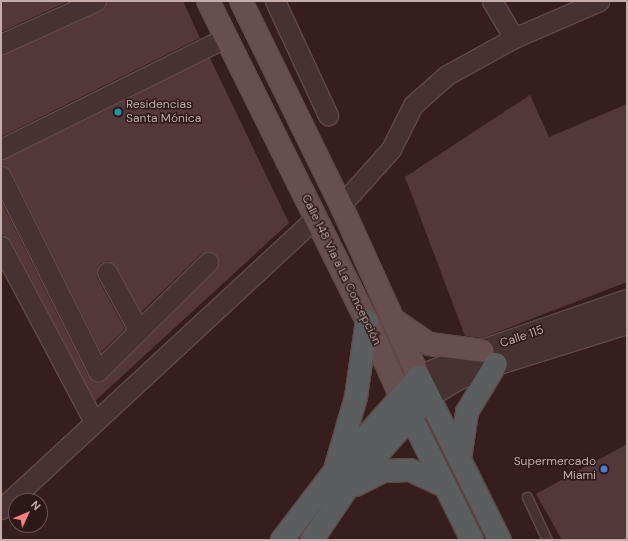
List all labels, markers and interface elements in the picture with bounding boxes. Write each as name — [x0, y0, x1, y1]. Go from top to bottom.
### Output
place label: Residencias Santa Mónica — [126, 98, 201, 126]
marker: Residencias Santa Mónica — [113, 107, 123, 117]
street label: Calle 148 Via a La Concepción — [298, 192, 384, 348]
street label: Calle 115 — [498, 323, 546, 351]
place label: Supermercado Miami — [514, 455, 596, 483]
marker: Supermercado Miami — [599, 464, 609, 474]
north arrow — [8, 493, 48, 533]
text: N — [28, 498, 44, 513]

